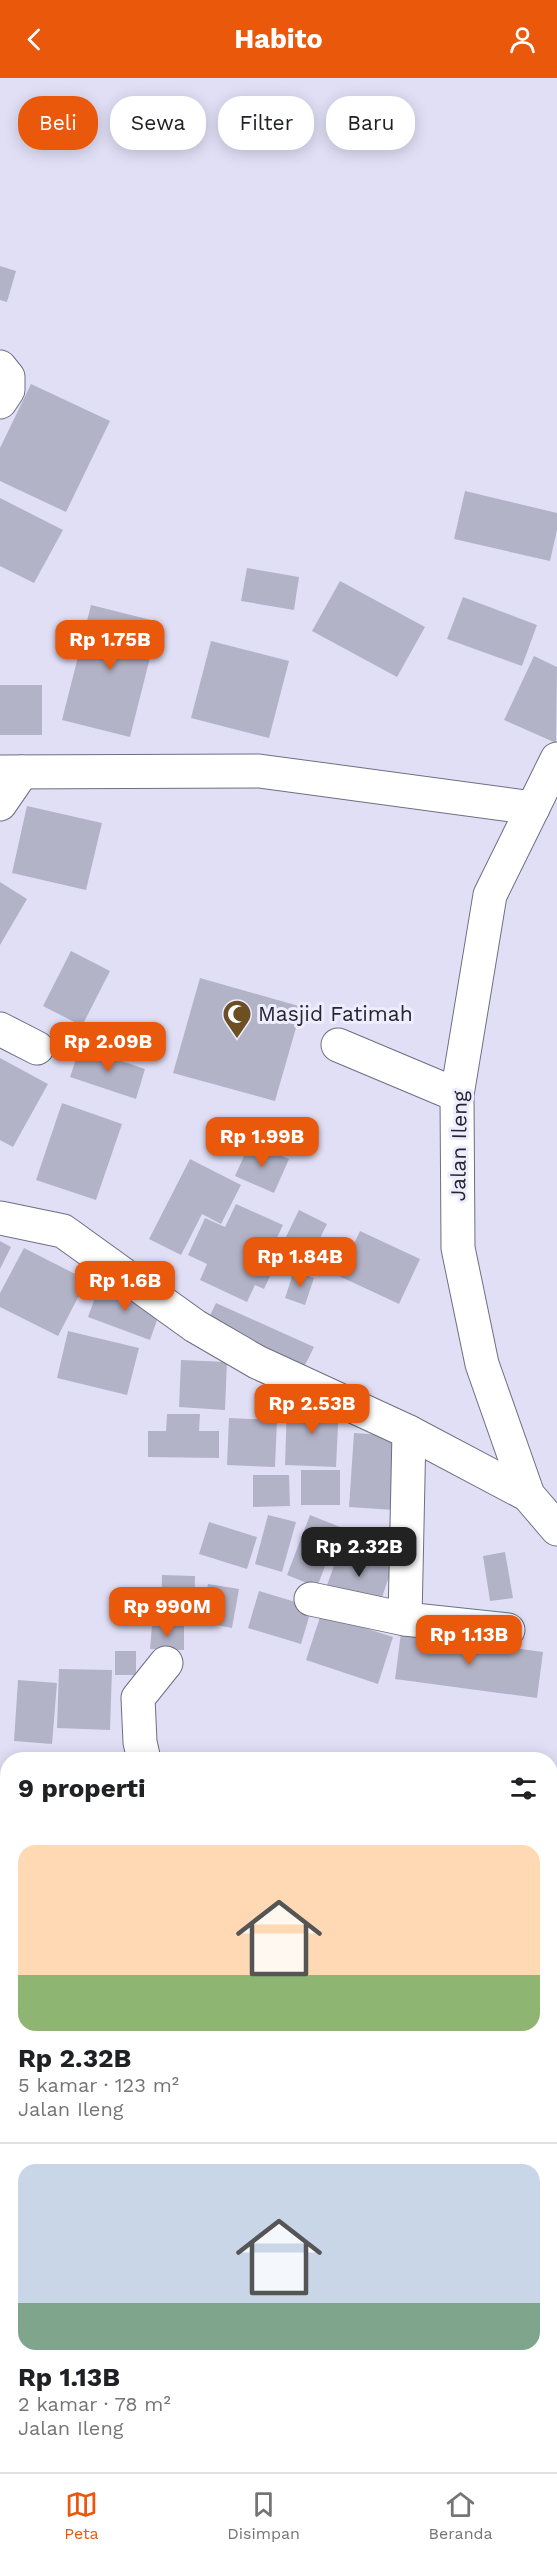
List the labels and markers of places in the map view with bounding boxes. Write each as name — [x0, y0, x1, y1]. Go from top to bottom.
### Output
pin: Rp 1.75B — [48, 620, 172, 671]
mosque icon: Masjid Fatimah — [221, 998, 253, 1040]
place label: Masjid Fatimah — [258, 1001, 413, 1026]
pin: Rp 2.09B — [46, 1022, 170, 1073]
pin: Rp 1.99B — [200, 1117, 324, 1168]
pin: Rp 1.84B — [238, 1237, 362, 1288]
pin: Rp 1.6B — [70, 1261, 180, 1312]
pin: Rp 2.53B — [250, 1384, 374, 1435]
pin: Rp 2.32B — [297, 1527, 421, 1578]
pin: Rp 990M — [112, 1587, 222, 1638]
pin: Rp 1.13B — [407, 1615, 531, 1666]

